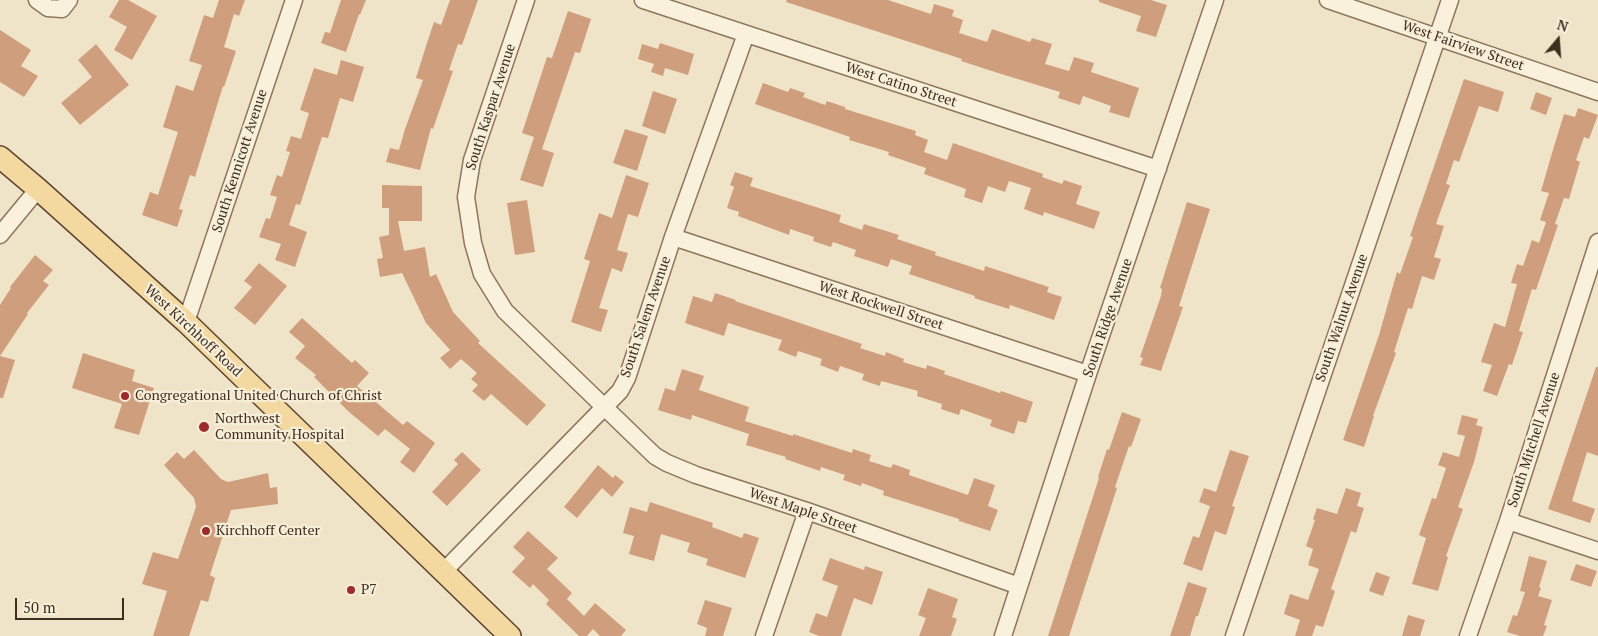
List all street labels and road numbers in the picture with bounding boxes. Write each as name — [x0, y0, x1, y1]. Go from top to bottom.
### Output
street label: West Fairview Street — [1400, 17, 1526, 75]
street label: South Kaspar Avenue — [463, 42, 519, 172]
street label: West Catino Street — [843, 59, 959, 111]
street label: South Kennicott Avenue — [209, 87, 271, 235]
street label: South Walnut Avenue — [1312, 252, 1372, 384]
street label: South Salem Avenue — [617, 254, 675, 380]
street label: South Ridge Avenue — [1080, 256, 1136, 380]
street label: West Rockwell Street — [816, 278, 946, 334]
street label: West Kirchhoff Road — [141, 281, 245, 381]
street label: South Mitchell Avenue — [1504, 370, 1564, 510]
street label: West Maple Street — [747, 485, 859, 537]

